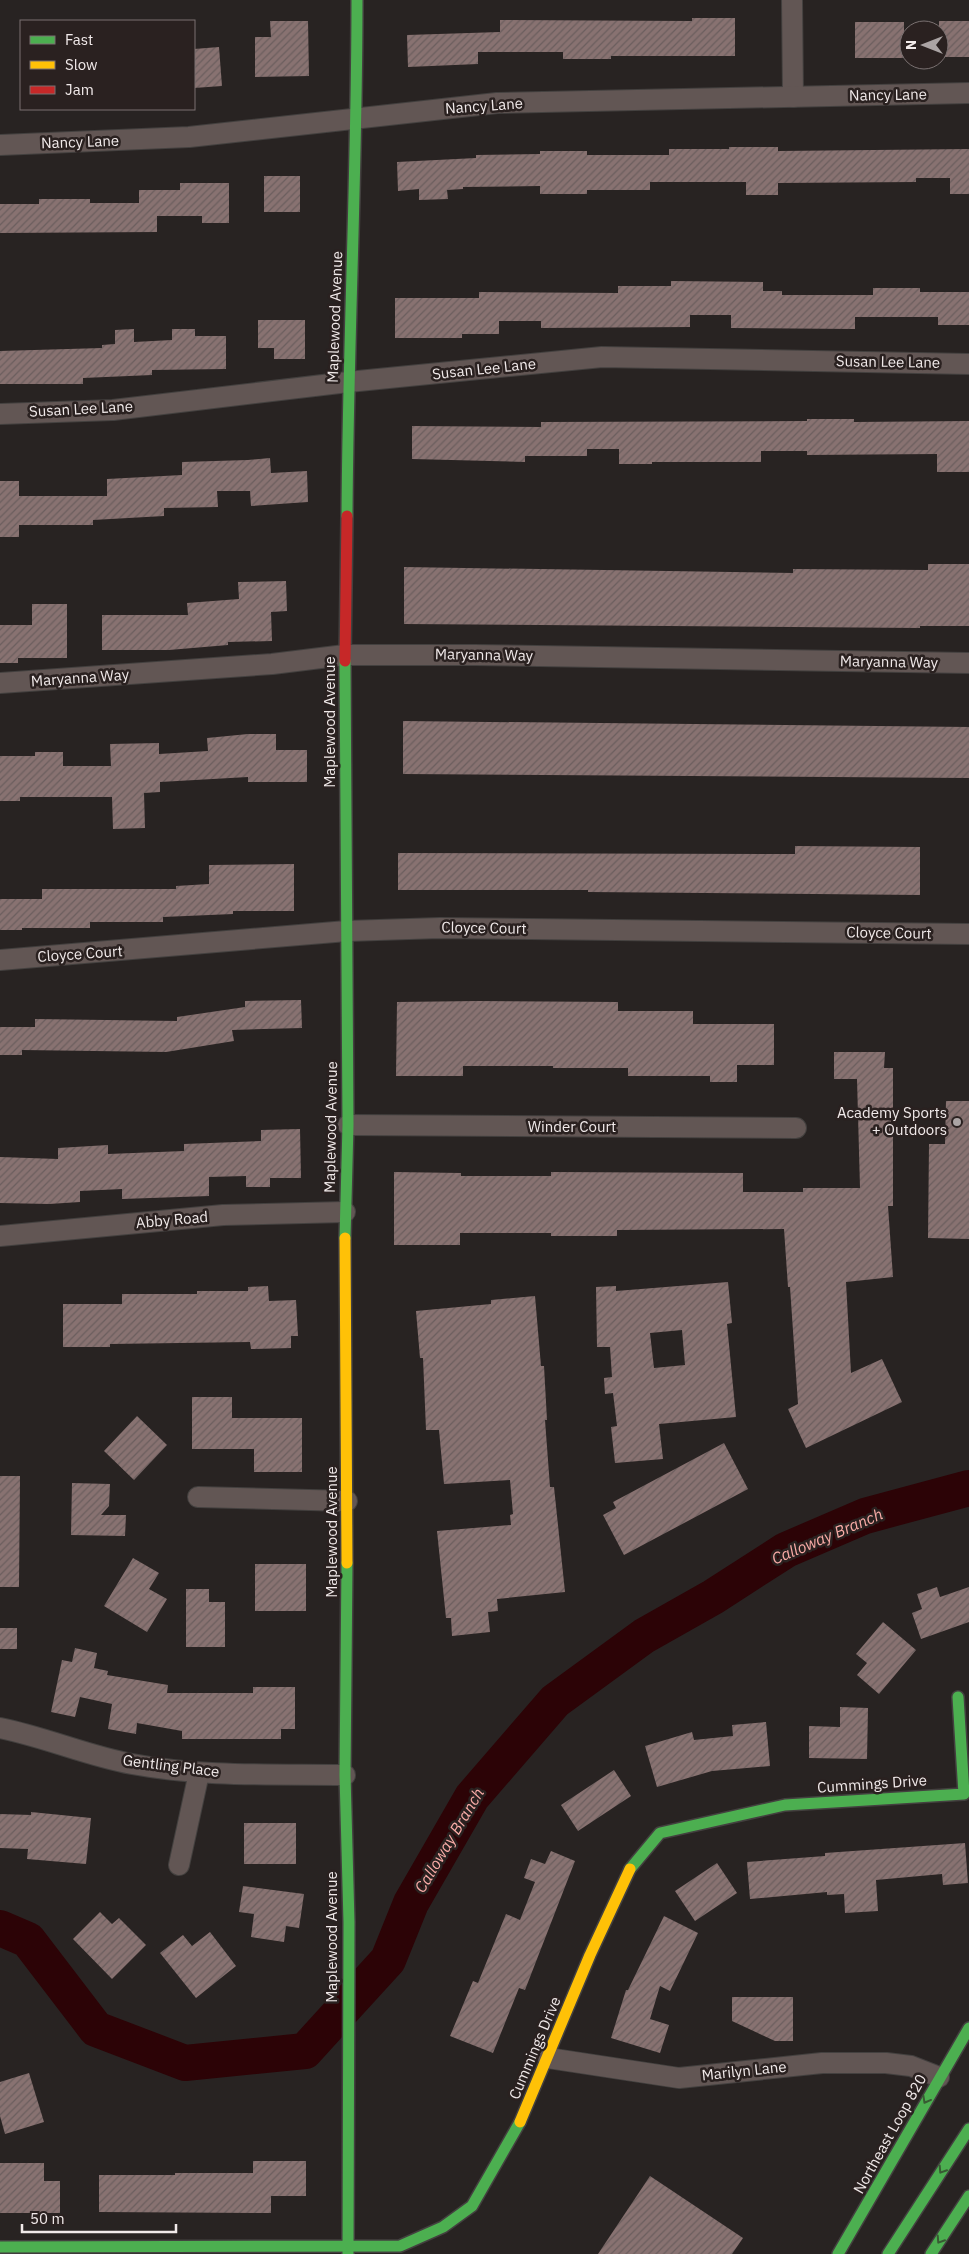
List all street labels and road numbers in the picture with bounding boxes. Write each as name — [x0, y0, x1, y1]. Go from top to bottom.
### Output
street label: Nancy Lane — [849, 84, 927, 105]
street label: Nancy Lane — [444, 93, 524, 118]
street label: Nancy Lane — [41, 131, 119, 152]
street label: Maplewood Avenue — [323, 251, 346, 383]
street label: Susan Lee Lane — [836, 351, 940, 372]
street label: Susan Lee Lane — [431, 354, 537, 383]
street label: Susan Lee Lane — [28, 396, 134, 421]
street label: Maryanna Way — [435, 644, 534, 665]
street label: Maryanna Way — [840, 651, 939, 672]
street label: Maplewood Avenue — [320, 656, 339, 788]
street label: Maryanna Way — [30, 665, 130, 690]
street label: Cloyce Court — [441, 917, 527, 938]
street label: Cloyce Court — [846, 922, 932, 943]
street label: Cloyce Court — [37, 941, 123, 966]
street label: Maplewood Avenue — [320, 1061, 341, 1193]
street label: Winder Court — [528, 1117, 616, 1136]
street label: Abby Road — [135, 1207, 209, 1232]
street label: Maplewood Avenue — [322, 1466, 341, 1598]
street label: Gentling Place — [122, 1750, 220, 1781]
street label: Cummings Drive — [816, 1770, 927, 1797]
street label: Maplewood Avenue — [322, 1871, 341, 2003]
street label: Cummings Drive — [504, 1994, 565, 2102]
street label: Marilyn Lane — [701, 2057, 787, 2084]
street label: Northeast Loop 820 — [849, 2071, 930, 2197]

